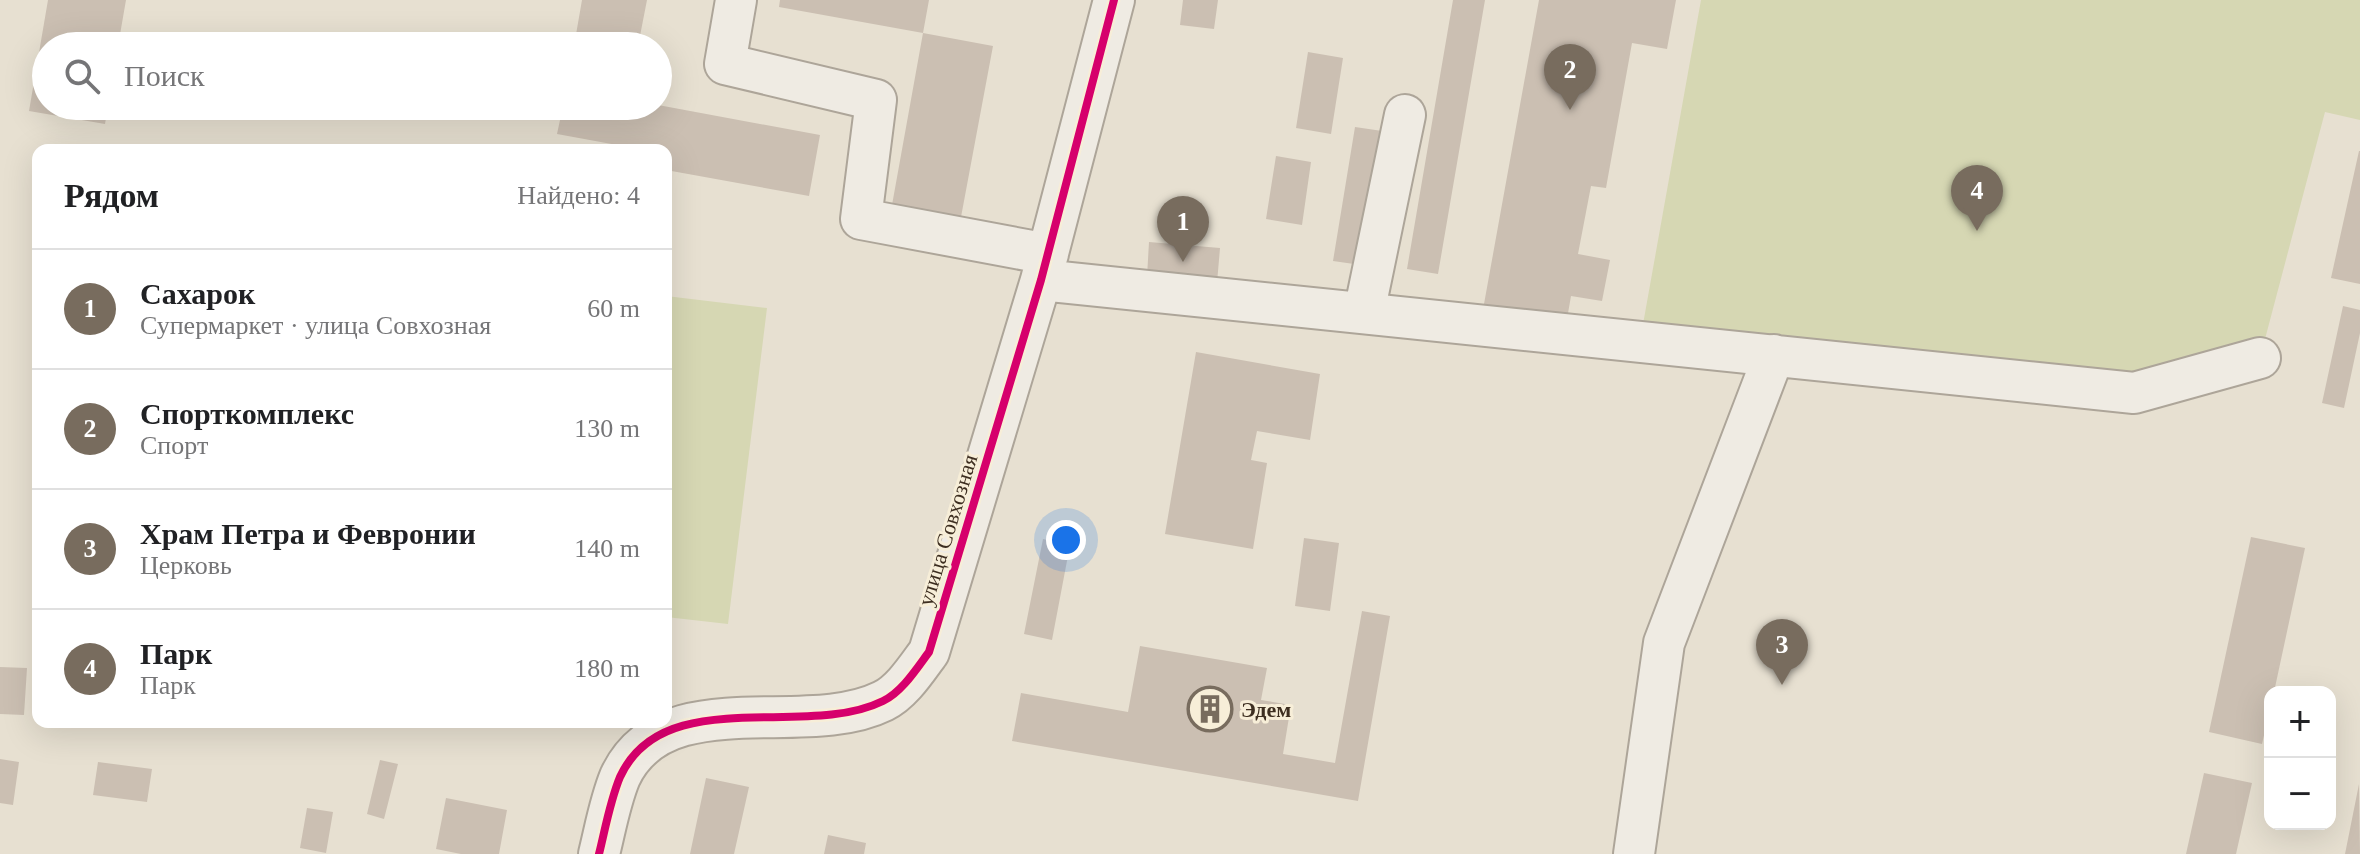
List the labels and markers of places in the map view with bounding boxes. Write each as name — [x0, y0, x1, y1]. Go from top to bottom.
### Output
pin: 2 — [1544, 44, 1596, 110]
pin: 4 — [1951, 165, 2003, 231]
pin: 1 — [1157, 196, 1209, 262]
pin: 3 — [1756, 619, 1808, 685]
building icon: Эдем — [1186, 685, 1234, 733]
place label: Эдем — [1241, 697, 1291, 722]

